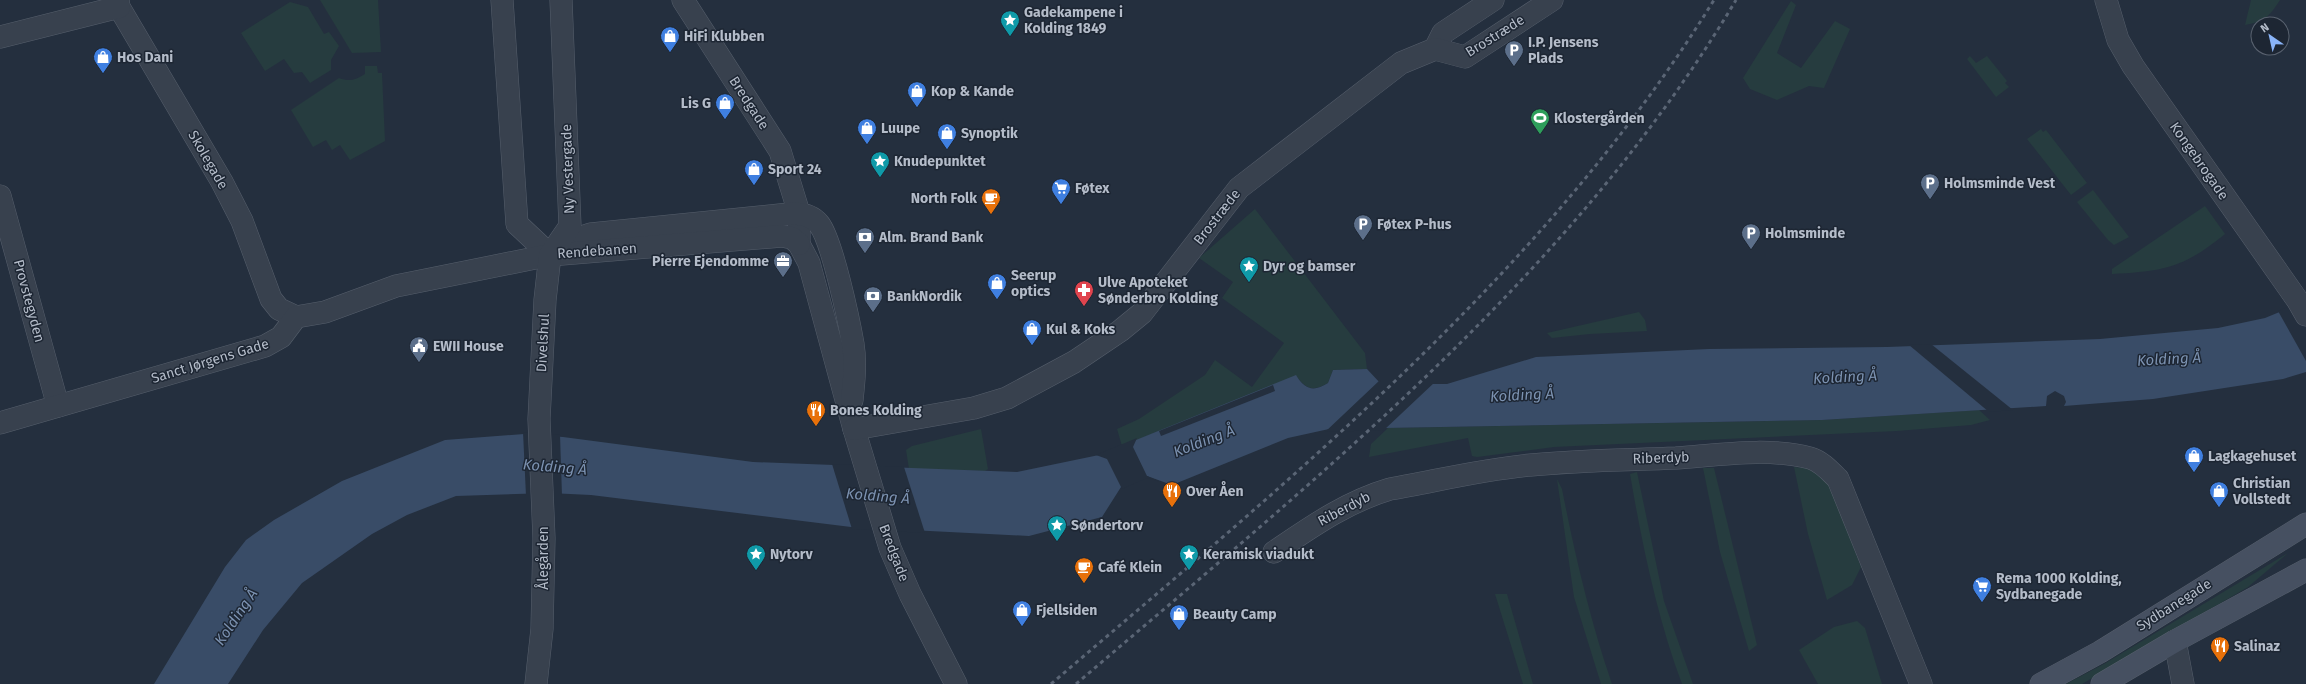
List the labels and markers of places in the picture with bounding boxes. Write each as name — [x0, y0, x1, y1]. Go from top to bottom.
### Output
place label: Gadekampene i Kolding 1849 — [1024, 4, 1123, 37]
place icon: Gadekampene i Kolding 1849 — [999, 9, 1021, 37]
shop icon: HiFi Klubben — [659, 25, 681, 53]
place label: HiFi Klubben — [684, 28, 765, 45]
place label: I.P. Jensens Plads — [1528, 34, 1599, 67]
parking icon: I.P. Jensens Plads — [1503, 39, 1525, 67]
shop icon: Hos Dani — [92, 46, 114, 74]
place label: Hos Dani — [117, 49, 173, 66]
shop icon: Kop & Kande — [906, 80, 928, 108]
place label: Kop & Kande — [931, 83, 1014, 100]
shop icon: Lis G — [714, 92, 736, 120]
place label: Lis G — [681, 95, 711, 112]
sports icon: Klostergården — [1529, 107, 1551, 135]
place label: Klostergården — [1554, 110, 1645, 127]
shop icon: Luupe — [856, 117, 878, 145]
place label: Luupe — [881, 120, 920, 137]
shop icon: Synoptik — [936, 122, 958, 150]
place label: Synoptik — [961, 125, 1018, 142]
place icon: Knudepunktet — [869, 150, 891, 178]
place label: Knudepunktet — [894, 153, 986, 170]
shop icon: Sport 24 — [743, 158, 765, 186]
place label: Sport 24 — [768, 161, 822, 178]
parking icon: Holmsminde Vest — [1919, 172, 1941, 200]
place label: Holmsminde Vest — [1944, 175, 2056, 192]
supermarket icon: Føtex — [1050, 177, 1072, 205]
place label: Føtex — [1075, 180, 1110, 197]
cafe icon: North Folk — [980, 187, 1002, 215]
place label: North Folk — [911, 190, 977, 207]
parking icon: Føtex P-hus — [1352, 213, 1374, 241]
place label: Føtex P-hus — [1377, 216, 1452, 233]
parking icon: Holmsminde — [1740, 222, 1762, 250]
place label: Holmsminde — [1765, 225, 1846, 242]
bank icon: Alm. Brand Bank — [854, 226, 876, 254]
place label: Alm. Brand Bank — [878, 229, 984, 246]
office icon: Pierre Ejendomme — [772, 250, 794, 278]
place label: Pierre Ejendomme — [652, 253, 769, 270]
place icon: Dyr og bamser — [1238, 255, 1260, 283]
place label: Dyr og bamser — [1263, 258, 1356, 275]
place label: Seerup optics — [1011, 267, 1056, 300]
shop icon: Seerup optics — [986, 272, 1008, 300]
place label: Ulve Apoteket Sønderbro Kolding — [1098, 274, 1218, 307]
pharmacy icon: Ulve Apoteket Sønderbro Kolding — [1073, 279, 1095, 307]
bank icon: BankNordik — [862, 285, 884, 313]
place label: BankNordik — [887, 288, 962, 305]
shop icon: Kul & Koks — [1021, 318, 1043, 346]
place label: Kul & Koks — [1046, 321, 1116, 338]
public building icon: EWII House — [408, 335, 430, 363]
place label: EWII House — [433, 338, 504, 355]
restaurant icon: Bones Kolding — [805, 399, 827, 427]
place label: Bones Kolding — [830, 402, 922, 419]
shop icon: Lagkagehuset — [2183, 445, 2205, 473]
place label: Lagkagehuset — [2208, 448, 2297, 465]
place label: Christian Vollstedt — [2232, 475, 2291, 508]
restaurant icon: Over Åen — [1161, 480, 1183, 508]
shop icon: Christian Vollstedt — [2208, 480, 2230, 508]
place label: Over Åen — [1186, 481, 1243, 500]
place icon: Søndertorv — [1046, 514, 1068, 542]
place label: Søndertorv — [1071, 517, 1144, 534]
place icon: Nytorv — [745, 543, 767, 571]
place icon: Keramisk viadukt — [1178, 543, 1200, 571]
place label: Nytorv — [770, 546, 813, 563]
place label: Keramisk viadukt — [1203, 546, 1315, 563]
cafe icon: Café Klein — [1073, 556, 1095, 584]
place label: Café Klein — [1098, 559, 1162, 576]
place label: Rema 1000 Kolding, Sydbanegade — [1996, 570, 2122, 603]
supermarket icon: Rema 1000 Kolding, Sydbanegade — [1971, 575, 1993, 603]
shop icon: Fjellsiden — [1011, 599, 1033, 627]
place label: Fjellsiden — [1036, 602, 1097, 619]
shop icon: Beauty Camp — [1168, 603, 1190, 631]
place label: Beauty Camp — [1193, 606, 1277, 623]
restaurant icon: Salinaz — [2209, 635, 2231, 663]
place label: Salinaz — [2234, 638, 2280, 655]

